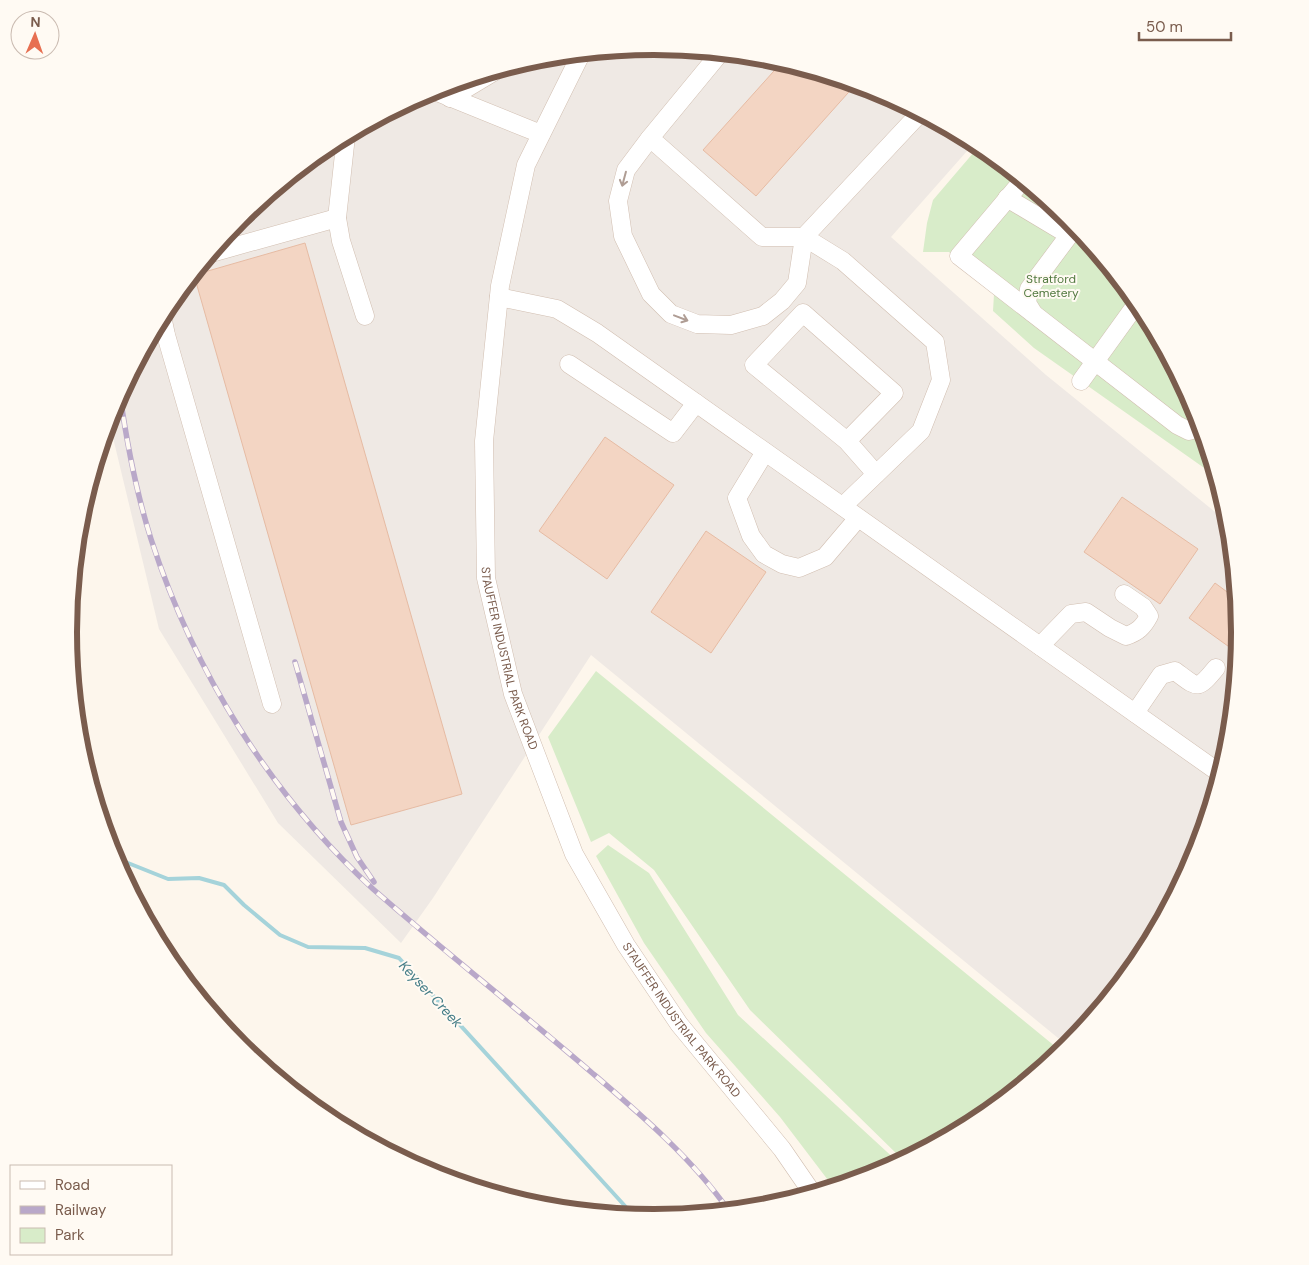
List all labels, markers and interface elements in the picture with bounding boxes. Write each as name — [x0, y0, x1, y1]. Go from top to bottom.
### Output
north arrow — [10, 10, 60, 60]
scale bar — [1139, 10, 1232, 42]
text: N — [30, 13, 41, 31]
text: 50 m — [1146, 17, 1183, 37]
one-way arrow — [619, 170, 628, 186]
park label: Stratford Cemetery — [1023, 271, 1079, 301]
one-way arrow — [674, 315, 689, 324]
street label: STAUFFER INDUSTRIAL PARK ROAD — [478, 567, 542, 752]
street label: STAUFFER INDUSTRIAL PARK ROAD — [619, 939, 744, 1101]
water label: Keyser Creek — [395, 957, 467, 1032]
legend — [10, 1165, 172, 1255]
text: Road — [55, 1175, 90, 1195]
text: Railway — [55, 1200, 107, 1220]
text: Park — [55, 1225, 85, 1245]

